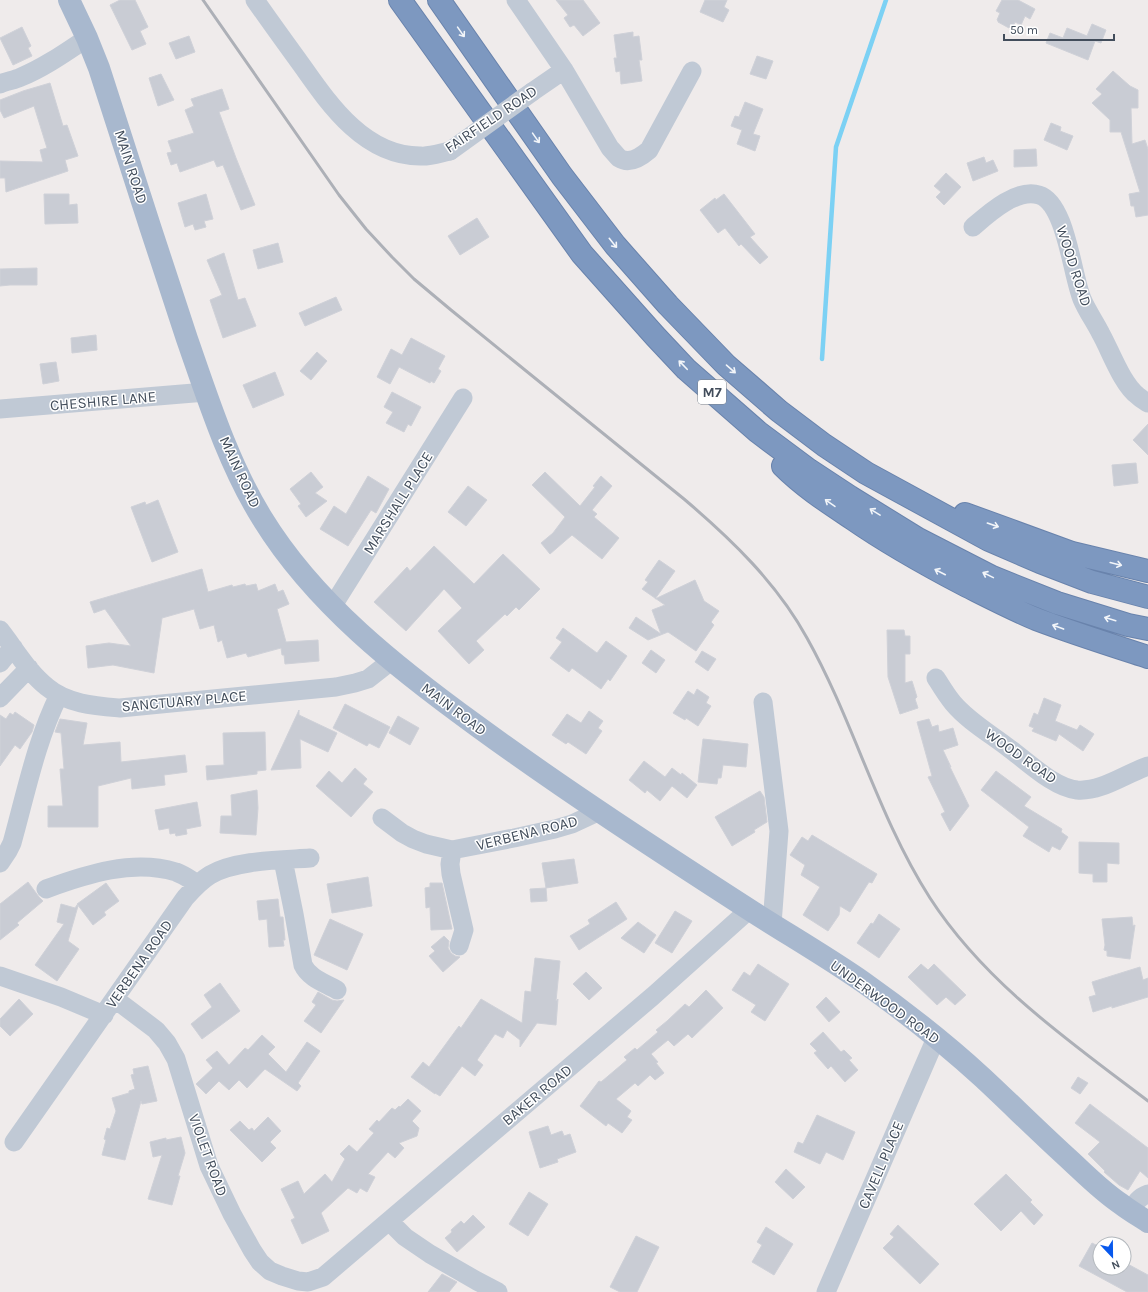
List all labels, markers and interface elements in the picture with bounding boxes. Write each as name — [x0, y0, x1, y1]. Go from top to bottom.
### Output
scale bar — [1004, 16, 1114, 42]
text: 50 m — [1010, 23, 1038, 37]
one-way arrow — [457, 26, 465, 37]
street label: FAIRFIELD ROAD — [441, 82, 541, 156]
street label: MAIN ROAD — [111, 128, 151, 206]
one-way arrow — [532, 133, 540, 144]
street label: WOOD ROAD — [1053, 223, 1095, 309]
one-way arrow — [609, 237, 618, 248]
one-way arrow — [678, 360, 688, 370]
one-way arrow — [725, 364, 736, 373]
road number: M7 — [698, 380, 726, 404]
street label: CHESHIRE LANE — [49, 387, 157, 415]
street label: MAIN ROAD — [216, 433, 264, 511]
street label: MARSHALL PLACE — [359, 448, 437, 558]
one-way arrow — [825, 499, 836, 507]
one-way arrow — [869, 508, 880, 517]
one-way arrow — [986, 522, 999, 529]
one-way arrow — [1110, 561, 1123, 568]
one-way arrow — [935, 568, 947, 575]
one-way arrow — [983, 571, 995, 578]
one-way arrow — [1104, 615, 1117, 622]
one-way arrow — [1052, 622, 1064, 630]
street label: MAIN ROAD — [418, 679, 490, 739]
street label: SANCTUARY PLACE — [121, 687, 247, 715]
street label: WOOD ROAD — [982, 725, 1060, 787]
street label: VERBENA ROAD — [475, 812, 579, 854]
street label: VERBENA ROAD — [102, 916, 176, 1012]
street label: UNDERWOOD ROAD — [827, 956, 943, 1048]
street label: BAKER ROAD — [498, 1061, 576, 1129]
street label: VIOLET ROAD — [185, 1111, 231, 1199]
street label: CAVELL PLACE — [854, 1118, 908, 1212]
north arrow — [1092, 1236, 1132, 1276]
text: N — [1109, 1257, 1122, 1272]

